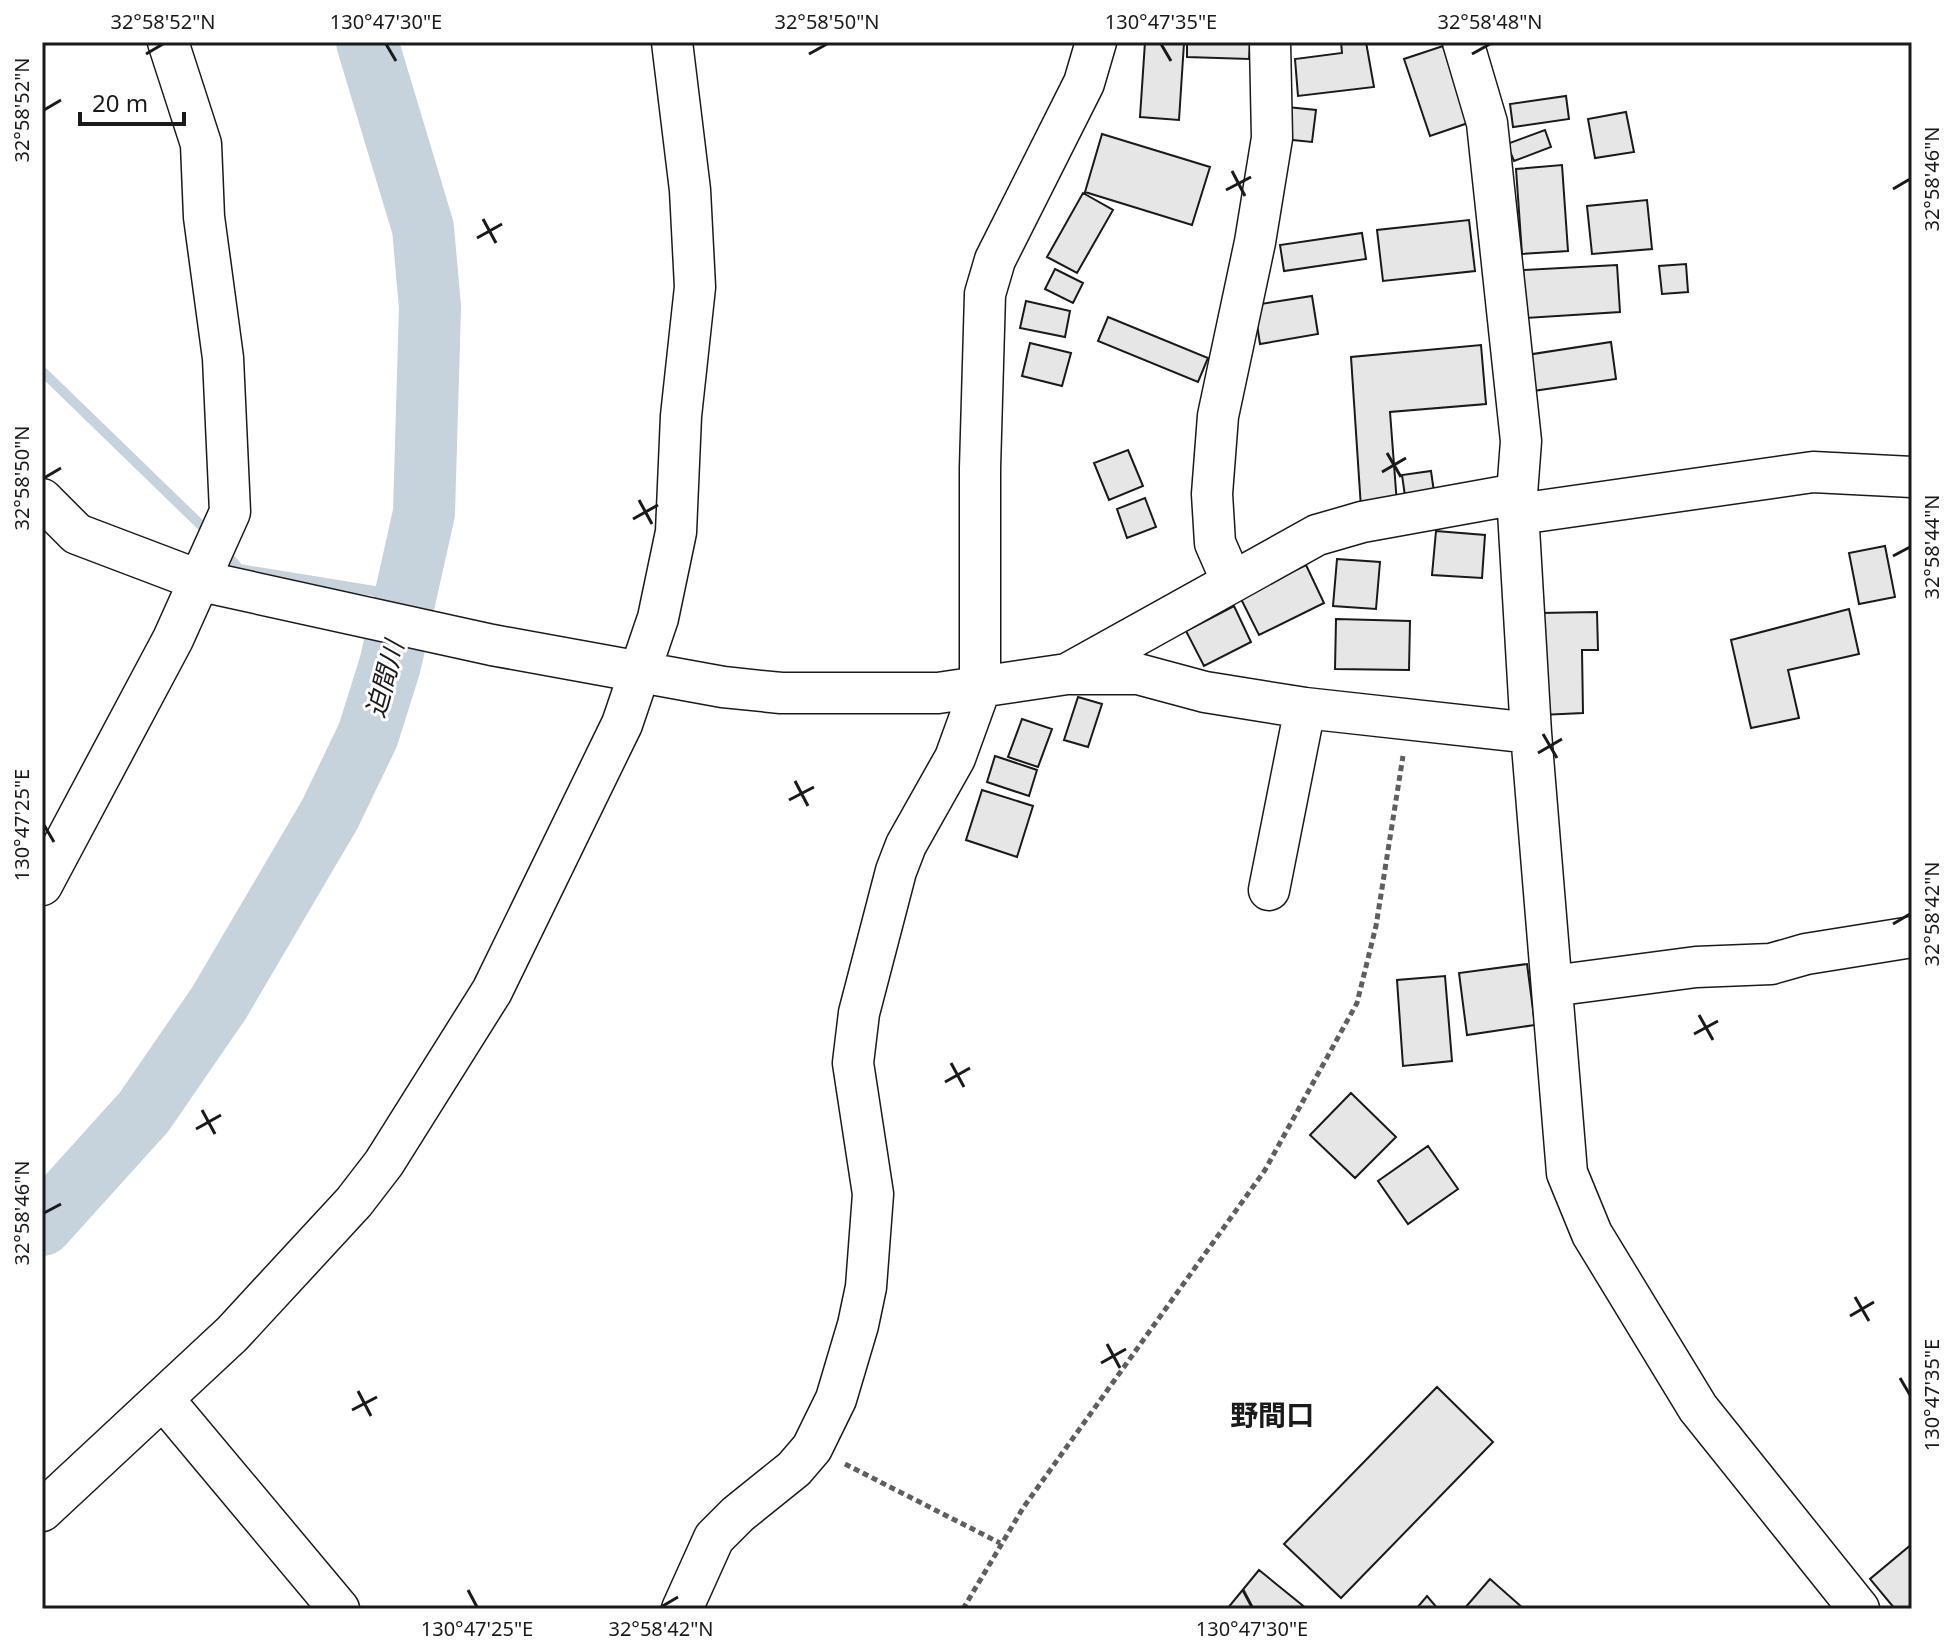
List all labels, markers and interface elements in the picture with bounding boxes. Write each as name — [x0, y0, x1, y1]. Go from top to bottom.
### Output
text: 32°58'52"N — [110, 8, 216, 35]
text: 130°47'30"E — [330, 8, 442, 35]
text: 32°58'50"N — [774, 8, 880, 35]
text: 130°47'35"E — [1105, 8, 1217, 35]
text: 32°58'48"N — [1437, 8, 1543, 35]
text: 32°58'52"N — [8, 57, 35, 163]
scale bar — [80, 76, 184, 126]
text: 20 m — [92, 86, 148, 119]
text: 32°58'46"N — [1918, 126, 1945, 232]
text: 32°58'50"N — [8, 425, 35, 531]
text: 32°58'44"N — [1918, 494, 1945, 600]
water label: 迫間川 — [357, 634, 412, 721]
text: 130°47'25"E — [8, 769, 35, 881]
text: 32°58'42"N — [1918, 861, 1945, 967]
text: 32°58'46"N — [8, 1160, 35, 1266]
text: 130°47'35"E — [1918, 1339, 1945, 1451]
district label: 野間口 — [1230, 1395, 1314, 1433]
text: 130°47'25"E — [421, 1615, 533, 1642]
text: 32°58'42"N — [608, 1615, 714, 1642]
text: 130°47'30"E — [1196, 1615, 1308, 1642]

